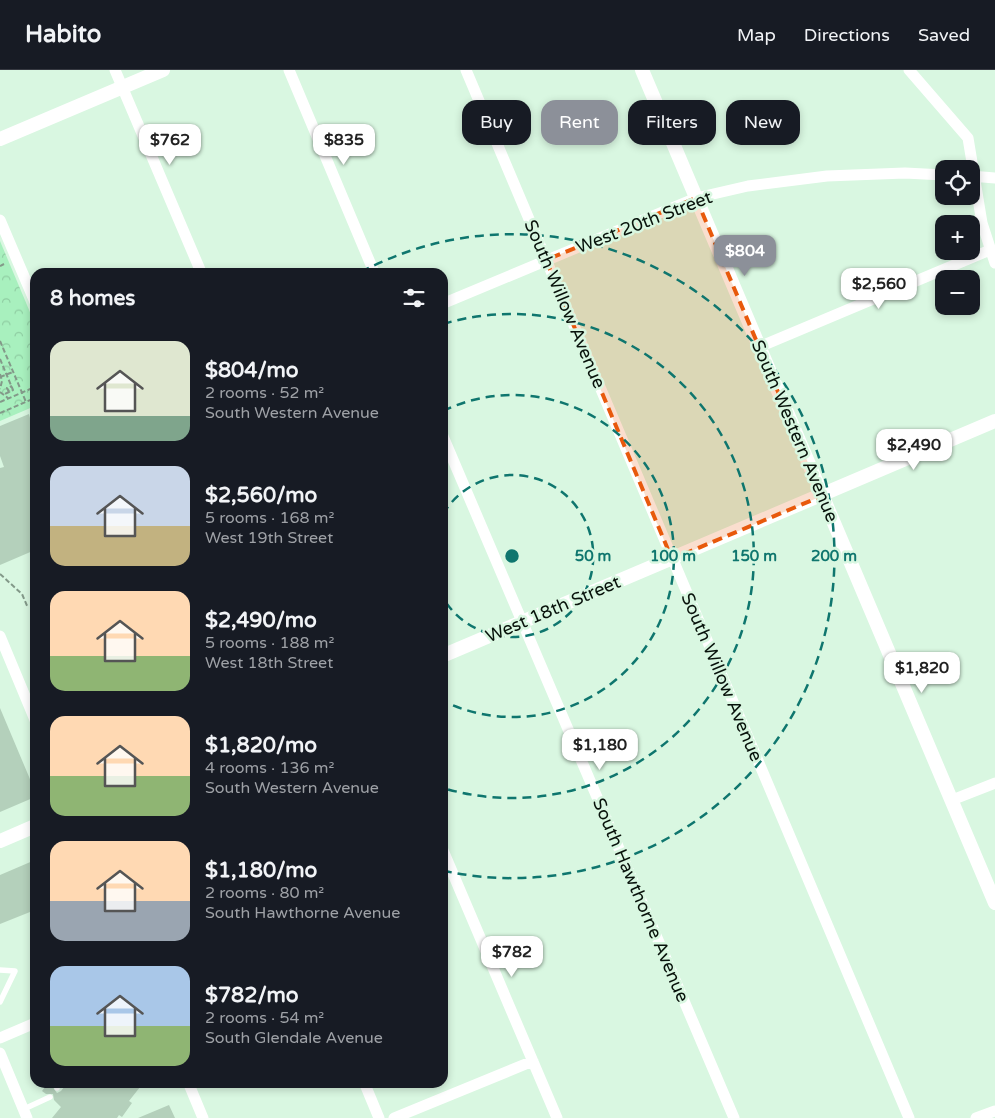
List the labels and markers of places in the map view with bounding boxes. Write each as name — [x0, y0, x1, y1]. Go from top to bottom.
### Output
pin: $762 — [140, 124, 200, 166]
pin: $835 — [314, 124, 374, 166]
pin: $804 — [715, 234, 775, 277]
pin: $2,560 — [838, 268, 920, 310]
pin: $2,490 — [873, 428, 955, 471]
centre of rings — [503, 547, 521, 565]
pin: $1,820 — [881, 652, 963, 694]
pin: $1,180 — [559, 728, 641, 771]
pin: $782 — [482, 936, 542, 978]

